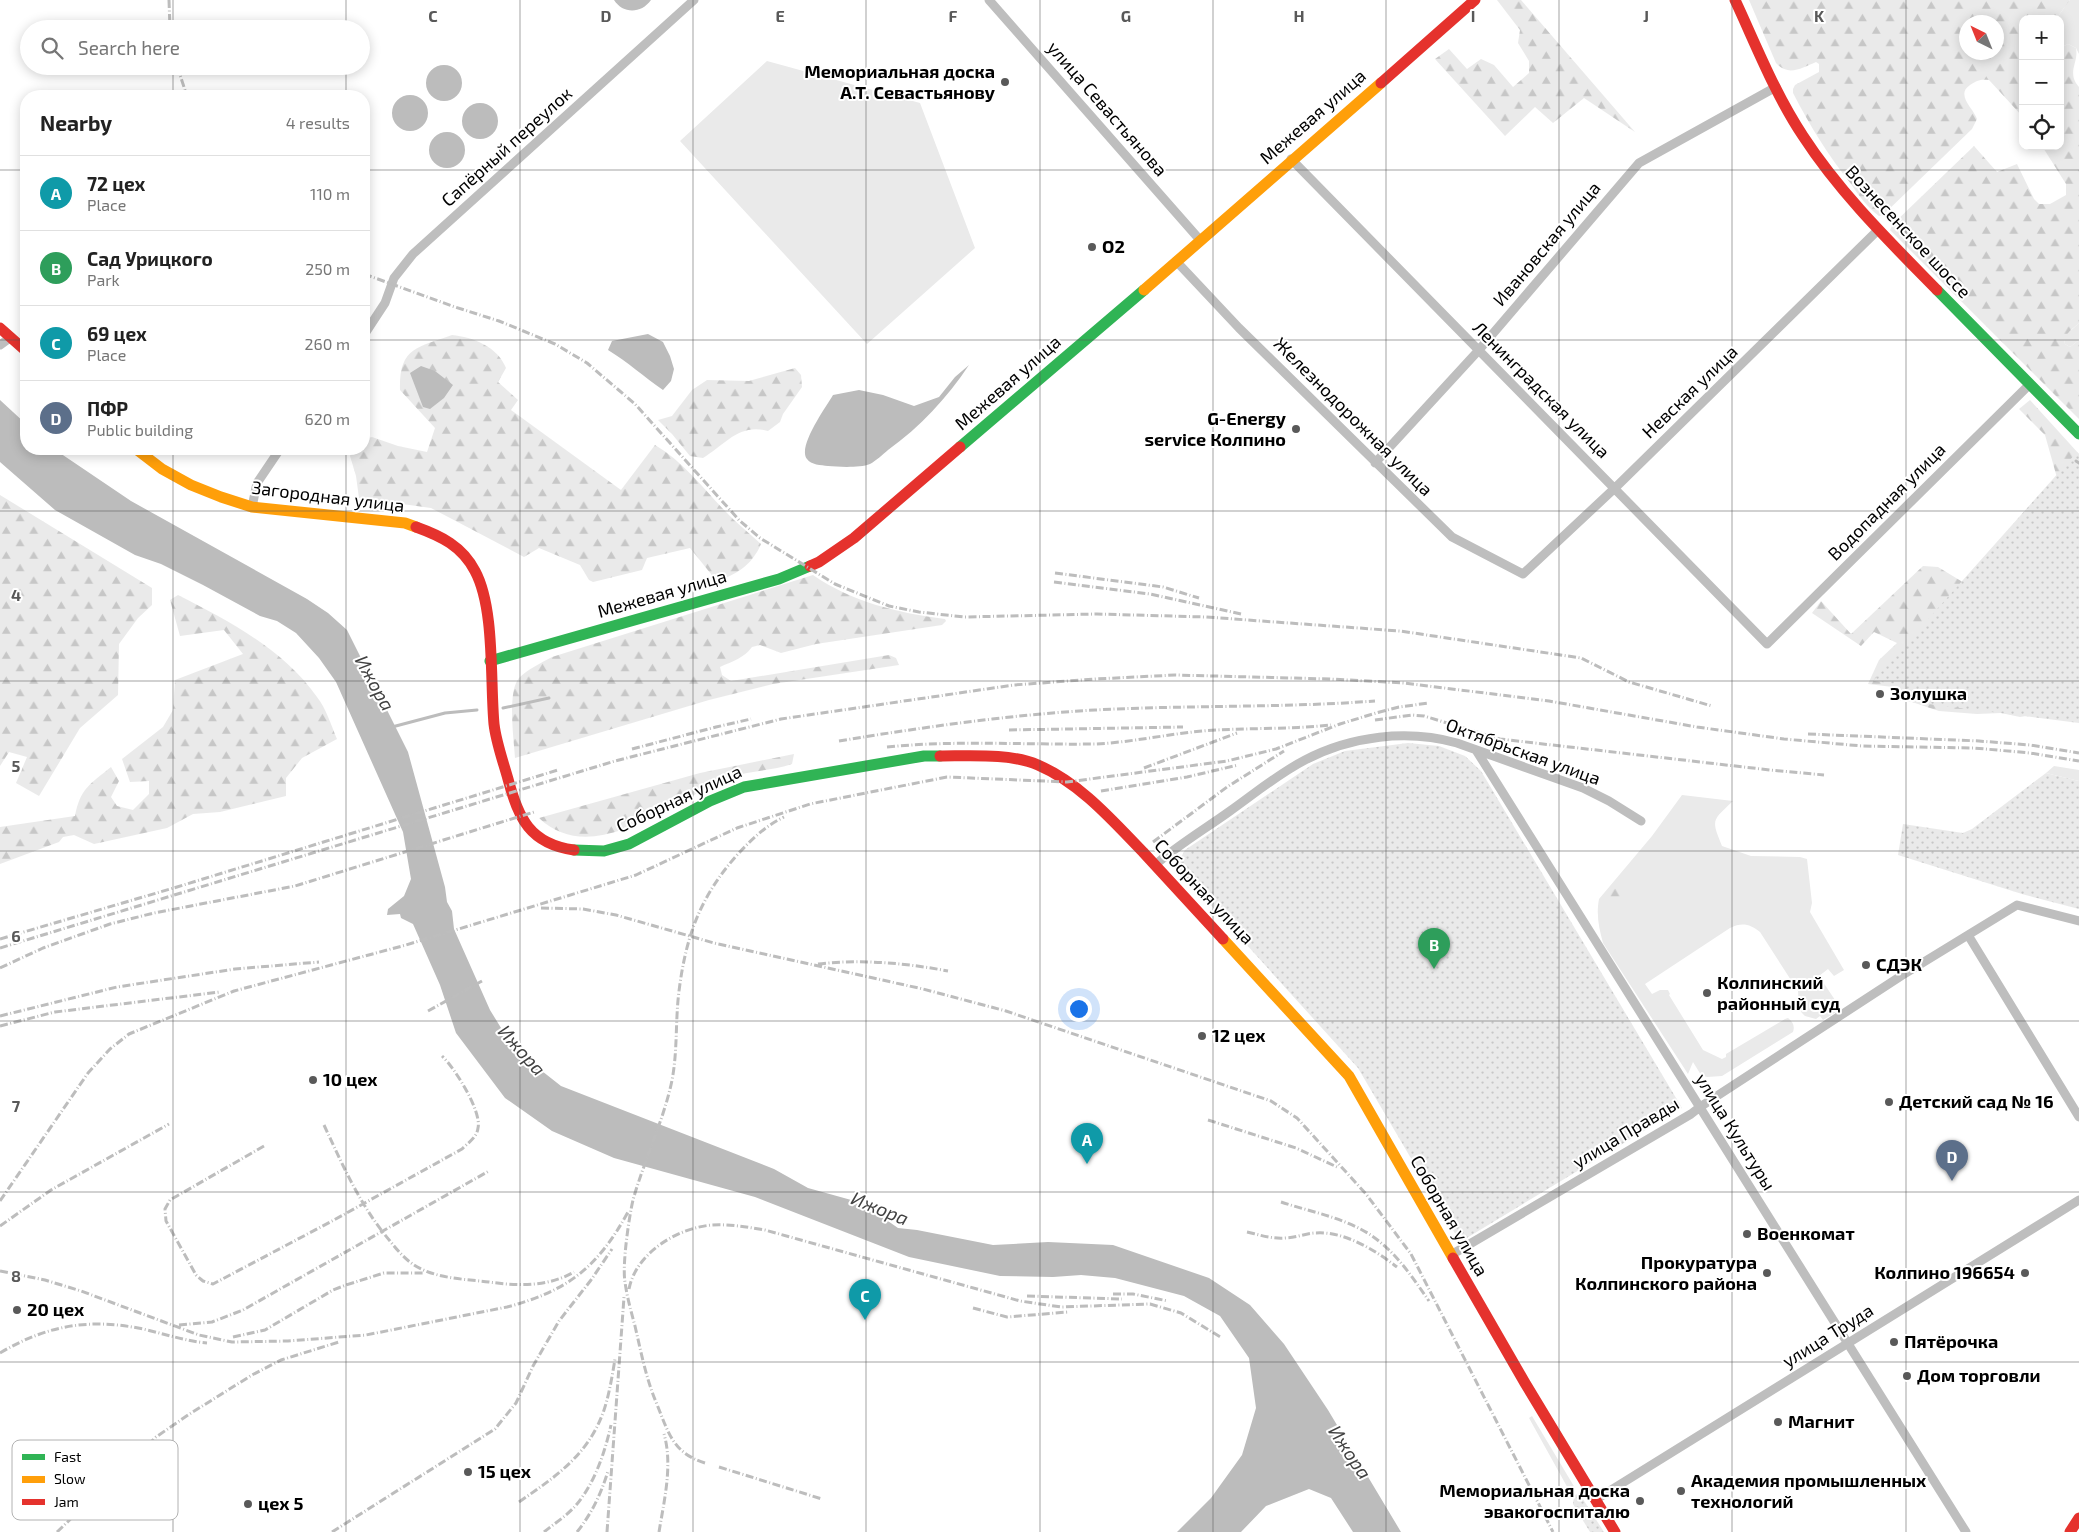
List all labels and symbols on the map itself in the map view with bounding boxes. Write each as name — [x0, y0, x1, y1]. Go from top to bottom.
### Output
text: C — [428, 6, 438, 25]
text: D — [601, 6, 612, 25]
text: E — [775, 6, 785, 25]
text: F — [949, 6, 958, 25]
text: G — [1121, 6, 1131, 25]
text: H — [1293, 6, 1305, 25]
text: I — [1471, 6, 1475, 25]
text: J — [1643, 6, 1649, 25]
text: K — [1814, 6, 1825, 25]
north arrow — [1959, 15, 2004, 60]
street label: улица Севастьянова — [1043, 36, 1172, 180]
place label: Мемориальная доска А.Т. Севастьянову — [804, 60, 996, 103]
street label: Межевая улица — [1255, 64, 1370, 168]
marker: Мемориальная доска А.Т. Севастьянову — [999, 76, 1011, 88]
street label: Сапёрный переулок — [437, 82, 576, 211]
street label: Вознесенское шоссе — [1841, 160, 1976, 302]
street label: Ивановская улица — [1488, 177, 1605, 310]
place label: O2 — [1102, 235, 1125, 257]
marker: O2 — [1086, 241, 1098, 253]
street label: Ленинградская улица — [1469, 316, 1615, 462]
street label: Межевая улица — [950, 330, 1065, 434]
street label: Железнодорожная улица — [1270, 332, 1438, 500]
street label: Невская улица — [1637, 340, 1742, 442]
place label: G-Energy service Колпино — [1145, 407, 1287, 450]
marker: G-Energy service Колпино — [1290, 423, 1302, 435]
street label: Водопадная улица — [1823, 438, 1950, 565]
street label: Загородная улица — [250, 476, 406, 516]
street label: Межевая улица — [595, 564, 729, 622]
text: 4 — [11, 585, 21, 604]
water label: Ижора — [351, 651, 400, 715]
place label: Золушка — [1890, 682, 1967, 704]
marker: Золушка — [1874, 688, 1886, 700]
street label: Октябрьская улица — [1443, 713, 1604, 789]
text: 5 — [12, 756, 21, 775]
street label: Соборная улица — [612, 759, 745, 837]
street label: Соборная улица — [1150, 834, 1259, 949]
text: 6 — [11, 926, 21, 945]
pin: B — [1418, 928, 1450, 969]
place label: СДЭК — [1876, 953, 1923, 975]
marker: СДЭК — [1860, 959, 1872, 971]
place label: Колпинский районный суд — [1717, 971, 1840, 1014]
marker: Колпинский районный суд — [1701, 987, 1713, 999]
your location — [1066, 996, 1092, 1022]
water label: Ижора — [494, 1020, 551, 1080]
place label: 12 цех — [1212, 1024, 1266, 1046]
marker: 12 цех — [1196, 1030, 1208, 1042]
place label: 10 цех — [323, 1068, 378, 1090]
street label: улица Культуры — [1691, 1069, 1781, 1194]
marker: 10 цех — [307, 1074, 319, 1086]
place label: Детский сад № 16 — [1899, 1090, 2054, 1112]
street label: улица Правды — [1568, 1092, 1683, 1173]
text: 7 — [12, 1096, 21, 1115]
marker: Детский сад № 16 — [1883, 1096, 1895, 1108]
pin: A — [1071, 1123, 1103, 1164]
pin: D — [1936, 1140, 1968, 1181]
street label: Соборная улица — [1406, 1151, 1493, 1280]
water label: Ижора — [848, 1186, 912, 1229]
place label: Военкомат — [1757, 1222, 1855, 1244]
marker: Военкомат — [1741, 1228, 1753, 1240]
place label: Прокуратура Колпинского района — [1575, 1251, 1757, 1294]
place label: Колпино 196654 — [1874, 1261, 2015, 1283]
text: 8 — [11, 1266, 21, 1285]
marker: Прокуратура Колпинского района — [1761, 1267, 1773, 1279]
marker: Колпино 196654 — [2019, 1267, 2031, 1279]
pin: C — [849, 1279, 881, 1320]
place label: 20 цех — [27, 1298, 85, 1320]
street label: улица Труда — [1778, 1299, 1877, 1372]
marker: 20 цех — [11, 1304, 23, 1316]
place label: Пятёрочка — [1904, 1330, 1998, 1352]
marker: Пятёрочка — [1888, 1336, 1900, 1348]
place label: Дом торговли — [1917, 1364, 2041, 1386]
marker: Дом торговли — [1901, 1370, 1913, 1382]
place label: Магнит — [1788, 1410, 1854, 1432]
marker: Магнит — [1772, 1416, 1784, 1428]
water label: Ижора — [1324, 1420, 1377, 1483]
legend — [12, 1440, 178, 1520]
text: Fast — [54, 1448, 81, 1465]
place label: 15 цех — [478, 1460, 532, 1482]
marker: 15 цех — [462, 1466, 474, 1478]
place label: Академия промышленных технологий — [1691, 1469, 1927, 1512]
text: Slow — [54, 1470, 86, 1487]
place label: Мемориальная доска эвакогоспиталю — [1439, 1479, 1630, 1522]
marker: Академия промышленных технологий — [1675, 1485, 1687, 1497]
place label: цех 5 — [258, 1492, 303, 1514]
text: Jam — [54, 1493, 79, 1510]
marker: Мемориальная доска эвакогоспиталю — [1634, 1495, 1646, 1507]
marker: цех 5 — [242, 1498, 254, 1510]

